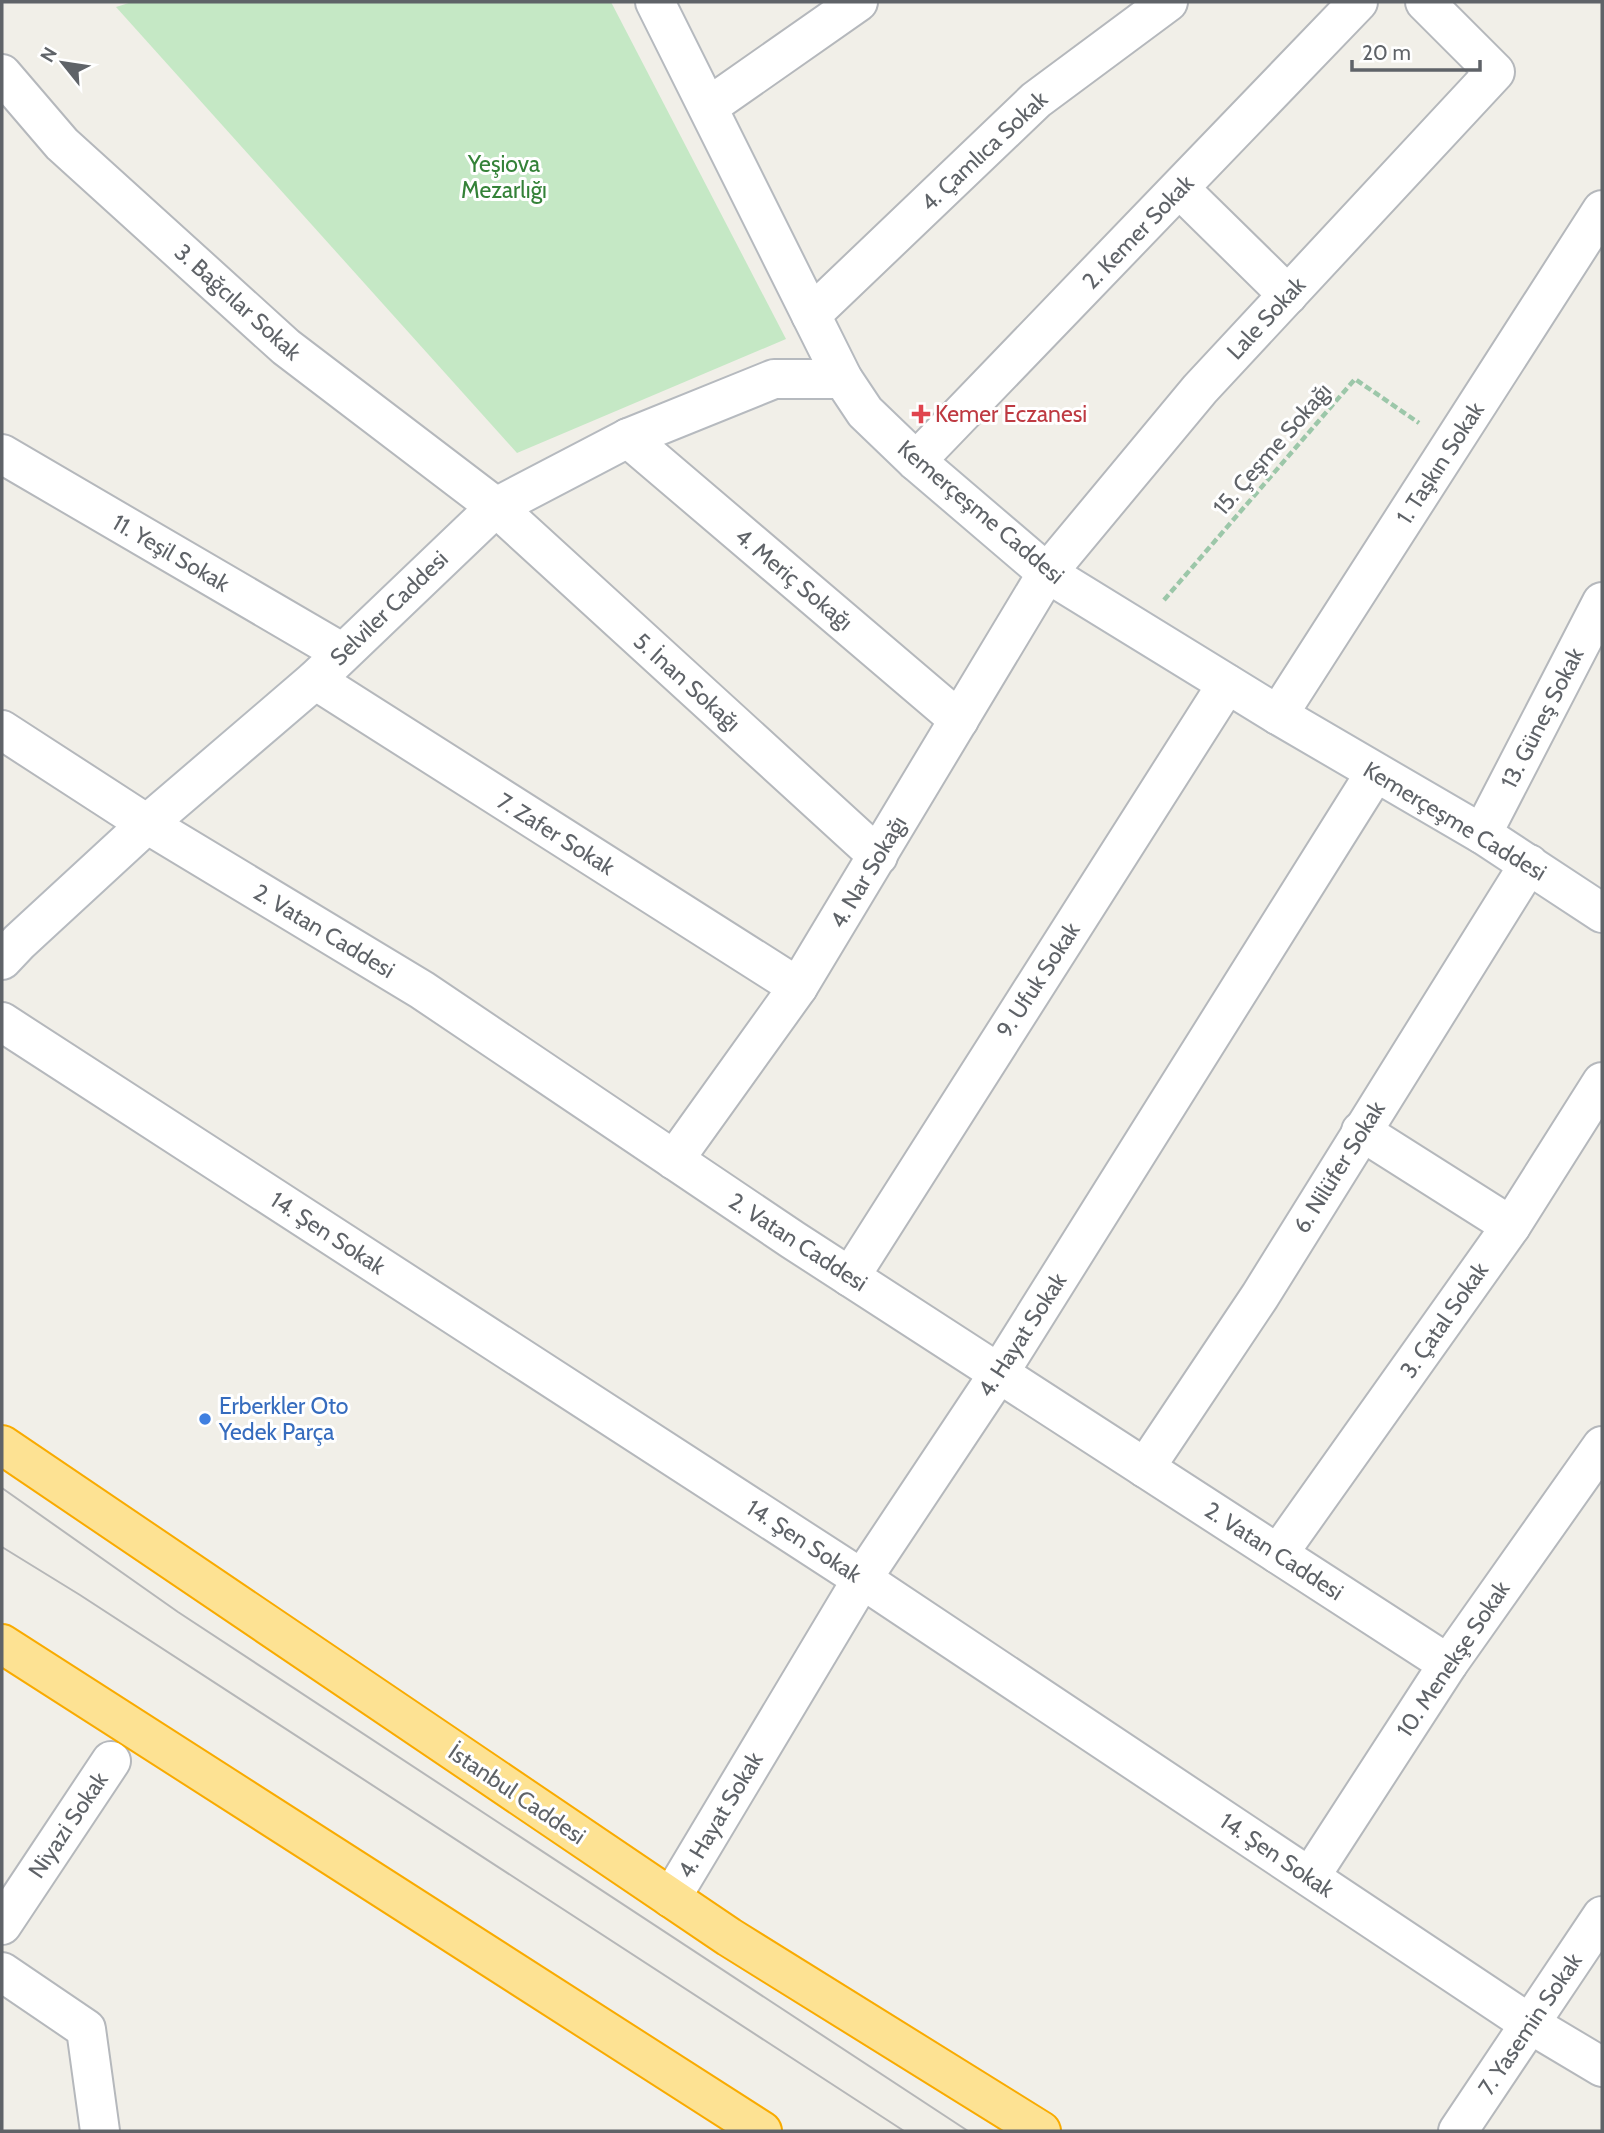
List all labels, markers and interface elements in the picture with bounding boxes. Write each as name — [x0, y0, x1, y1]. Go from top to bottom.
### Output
north arrow — [28, 28, 98, 98]
scale bar — [1352, 28, 1480, 72]
text: 20 m — [1362, 40, 1411, 65]
text: N — [35, 43, 62, 66]
street label: 4. Çamlıca Sokak — [915, 85, 1054, 217]
park label: Yeşiova Mezarlığı — [461, 150, 547, 204]
street label: 2. Kemer Sokak — [1077, 169, 1200, 295]
street label: 3. Bağcılar Sokak — [169, 238, 308, 367]
street label: Lale Sokak — [1221, 270, 1312, 365]
street label: 15. Çeşme Sokağı — [1207, 377, 1337, 521]
street label: 1. Taşkın Sokak — [1390, 396, 1490, 529]
place label: Kemer Eczanesi — [935, 400, 1087, 428]
marker: Kemer Eczanesi — [913, 406, 929, 422]
street label: Kemerçeşme Caddesi — [892, 434, 1070, 590]
street label: 11. Yeşil Sokak — [108, 508, 235, 598]
street label: 4. Meriç Sokağı — [730, 522, 858, 636]
street label: Selviler Caddesi — [324, 545, 454, 671]
street label: 5. İnan Sokağı — [628, 627, 746, 737]
street label: 13. Güneş Sokak — [1495, 642, 1590, 793]
street label: Kemerçeşme Caddesi — [1358, 755, 1552, 887]
street label: 7. Zafer Sokak — [492, 787, 620, 882]
street label: 4. Nar Sokağı — [824, 811, 912, 933]
street label: 2. Vatan Caddesi — [248, 878, 400, 984]
street label: 9. Ufuk Sokak — [990, 917, 1086, 1043]
street label: 6. Nilüfer Sokak — [1287, 1095, 1391, 1238]
street label: 14. Şen Sokak — [265, 1186, 391, 1281]
street label: 2. Vatan Caddesi — [723, 1187, 873, 1297]
street label: 3. Çatal Sokak — [1394, 1256, 1494, 1383]
street label: 4. Hayat Sokak — [971, 1267, 1073, 1402]
place label: Erberkler Oto Yedek Parça — [218, 1392, 348, 1446]
marker: Erberkler Oto Yedek Parça — [197, 1411, 213, 1427]
street label: 14. Şen Sokak — [741, 1494, 867, 1589]
street label: 2. Vatan Caddesi — [1199, 1496, 1349, 1606]
street label: 10. Menekşe Sokak — [1390, 1575, 1516, 1742]
street label: İstanbul Caddesi — [443, 1738, 591, 1850]
street label: 4. Hayat Sokak — [671, 1746, 769, 1883]
street label: Niyazi Sokak — [22, 1766, 114, 1883]
street label: 14. Şen Sokak — [1215, 1807, 1340, 1904]
street label: 7. Yasemin Sokak — [1472, 1947, 1588, 2100]

